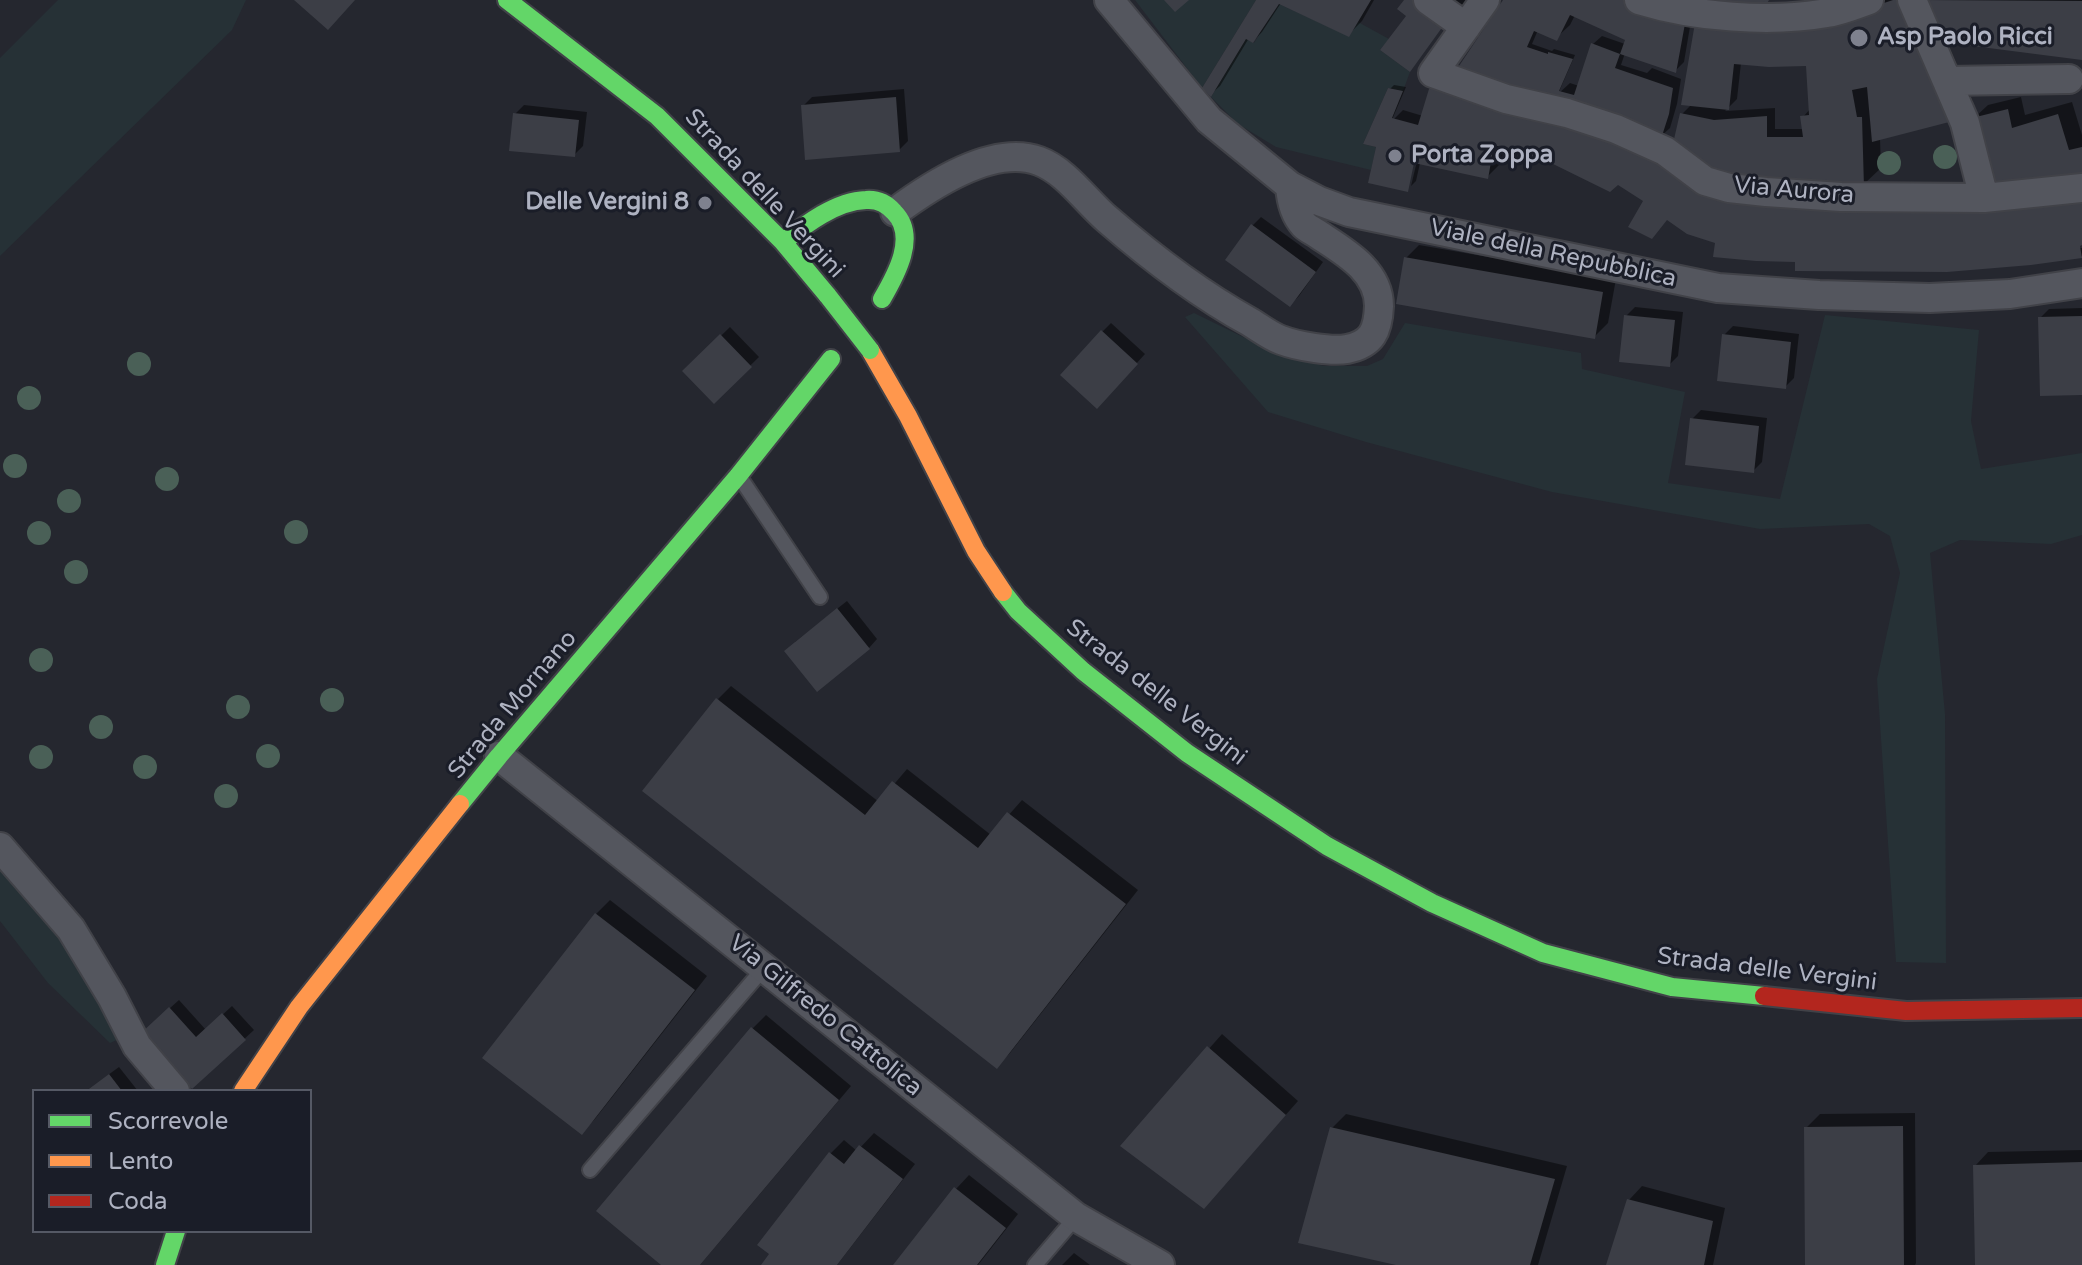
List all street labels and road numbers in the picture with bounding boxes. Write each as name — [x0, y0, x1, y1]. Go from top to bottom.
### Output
street label: Strada delle Vergini — [678, 103, 850, 285]
street label: Via Aurora — [1733, 171, 1855, 211]
street label: Viale della Repubblica — [1427, 214, 1679, 294]
street label: Strada delle Vergini — [1060, 614, 1252, 772]
street label: Strada Mornano — [443, 625, 583, 785]
street label: Via Gilfredo Cattolica — [722, 929, 928, 1103]
street label: Strada delle Vergini — [1656, 942, 1878, 998]

